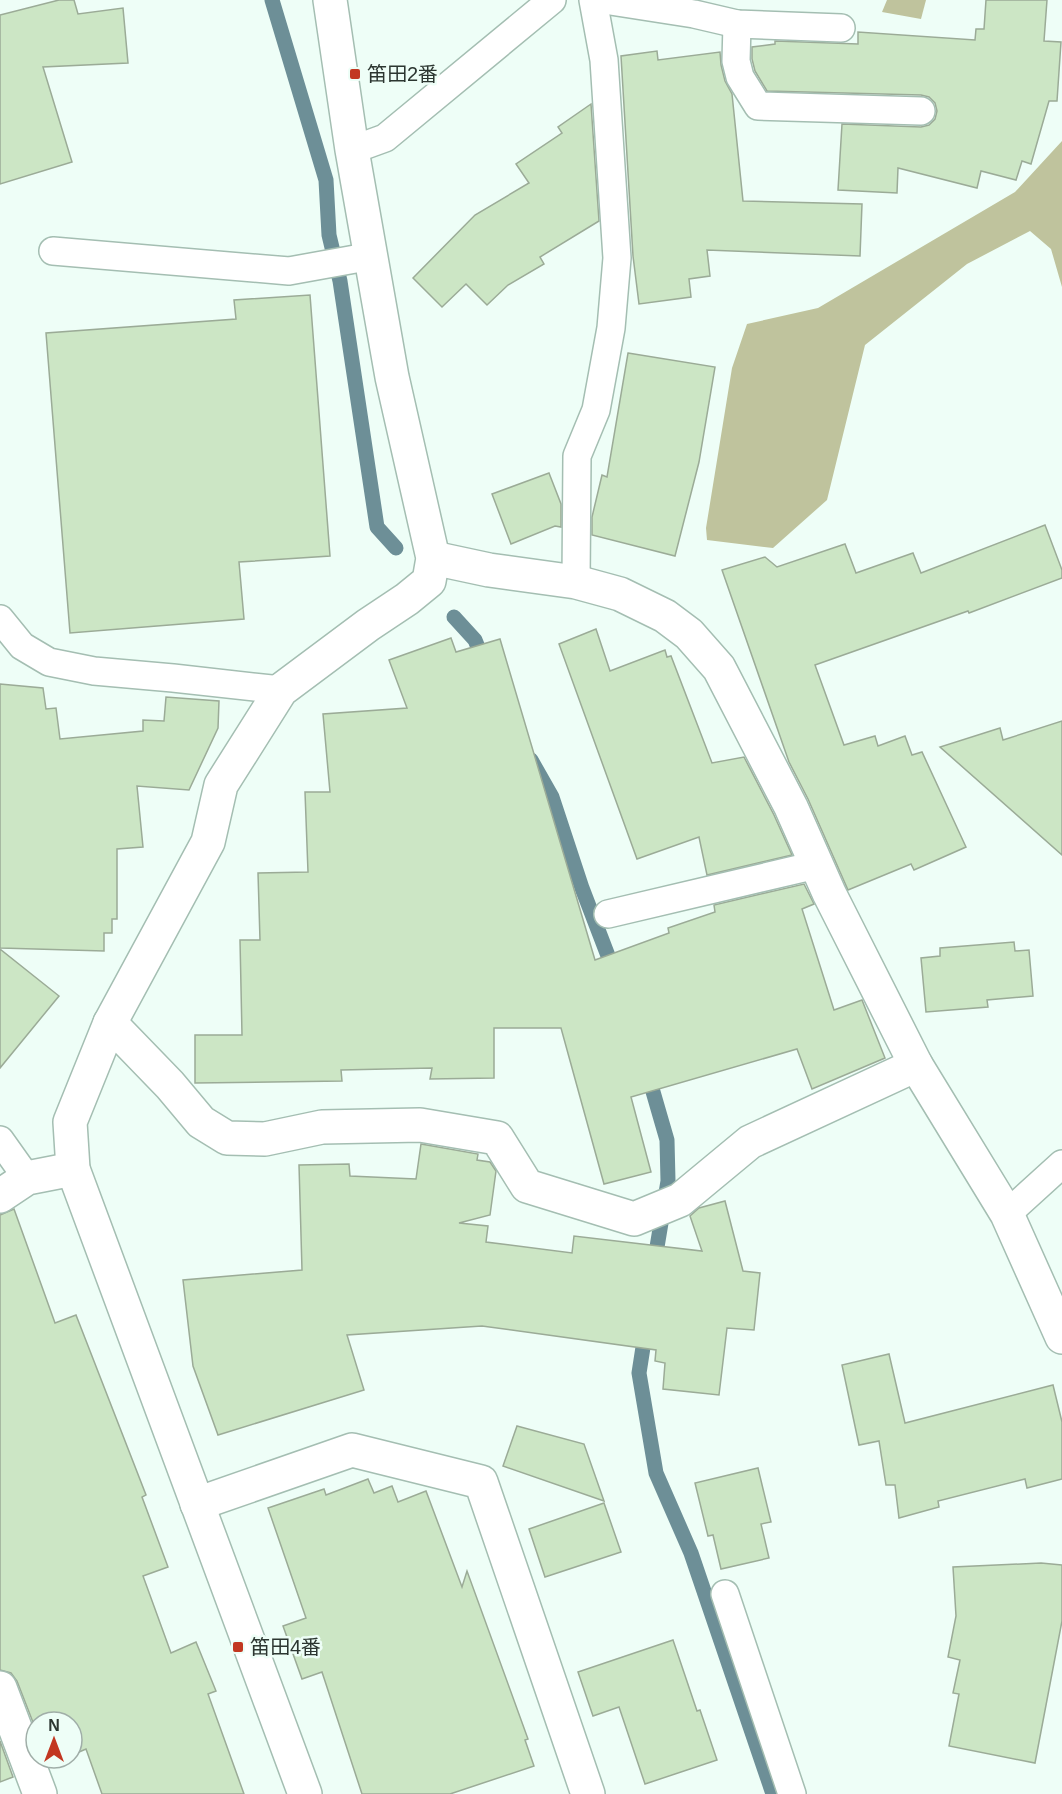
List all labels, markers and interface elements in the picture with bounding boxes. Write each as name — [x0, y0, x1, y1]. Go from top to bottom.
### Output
place label: 笛田2番 — [367, 63, 438, 85]
marker: 笛田2番 — [348, 67, 362, 81]
place label: 笛田4番 — [250, 1636, 321, 1658]
marker: 笛田4番 — [231, 1640, 245, 1654]
north arrow — [24, 1710, 84, 1770]
text: N — [48, 1717, 60, 1734]

